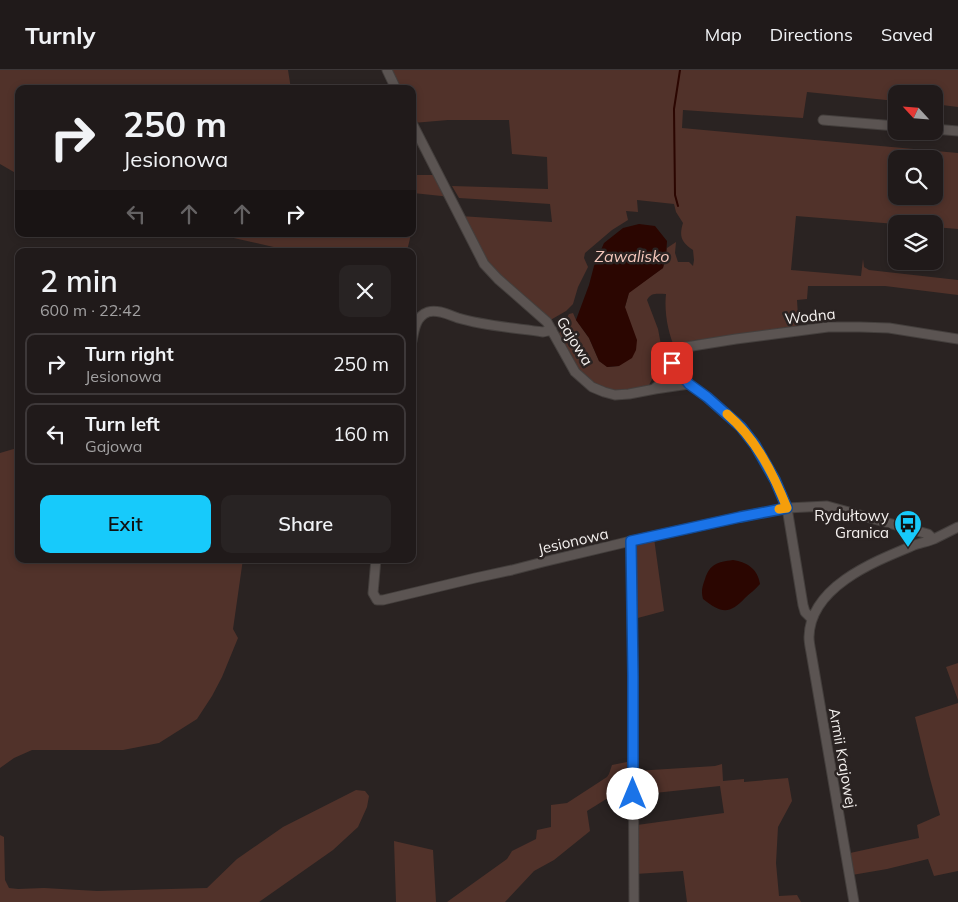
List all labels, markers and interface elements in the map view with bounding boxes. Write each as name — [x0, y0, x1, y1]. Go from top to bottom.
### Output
text: Turnly — [25, 20, 96, 50]
text: Map — [705, 23, 742, 46]
text: Directions — [770, 23, 853, 46]
text: Saved — [881, 23, 933, 46]
north arrow — [888, 85, 942, 140]
map controls — [888, 85, 943, 270]
text: 250 m — [123, 102, 227, 146]
icon: right — [40, 105, 105, 170]
text: Jesionowa — [123, 145, 228, 173]
button: search — [888, 150, 943, 205]
icon: left — [122, 200, 150, 228]
icon: ahead — [175, 200, 203, 228]
icon: ahead — [228, 200, 256, 228]
icon: right — [281, 200, 309, 228]
button: layers — [888, 215, 943, 270]
water label: Zawalisko — [595, 246, 669, 266]
text: 2 min — [40, 262, 118, 300]
button: close — [339, 265, 391, 317]
text: 600 m · 22:42 — [40, 300, 141, 320]
street label: Wodna — [784, 304, 836, 328]
street label: Gajowa — [553, 313, 597, 369]
text: Turn right — [85, 342, 174, 366]
pin — [651, 342, 693, 384]
icon: arrive — [658, 349, 686, 377]
icon: right — [42, 350, 70, 378]
text: 250 m — [333, 352, 389, 376]
text: Jesionowa — [85, 366, 162, 386]
text: Turn left — [85, 412, 160, 436]
icon: left — [42, 420, 70, 448]
text: 160 m — [333, 422, 389, 446]
text: Gajowa — [85, 436, 142, 456]
button: Exit — [40, 495, 211, 553]
button: Share — [221, 495, 391, 553]
place label: Rydułtowy Granica — [814, 506, 889, 542]
bus stop icon: Rydułtowy Granica — [893, 509, 923, 548]
street label: Jesionowa — [536, 524, 610, 558]
street label: Armii Krajowej — [825, 706, 861, 810]
position arrow — [606, 767, 658, 819]

